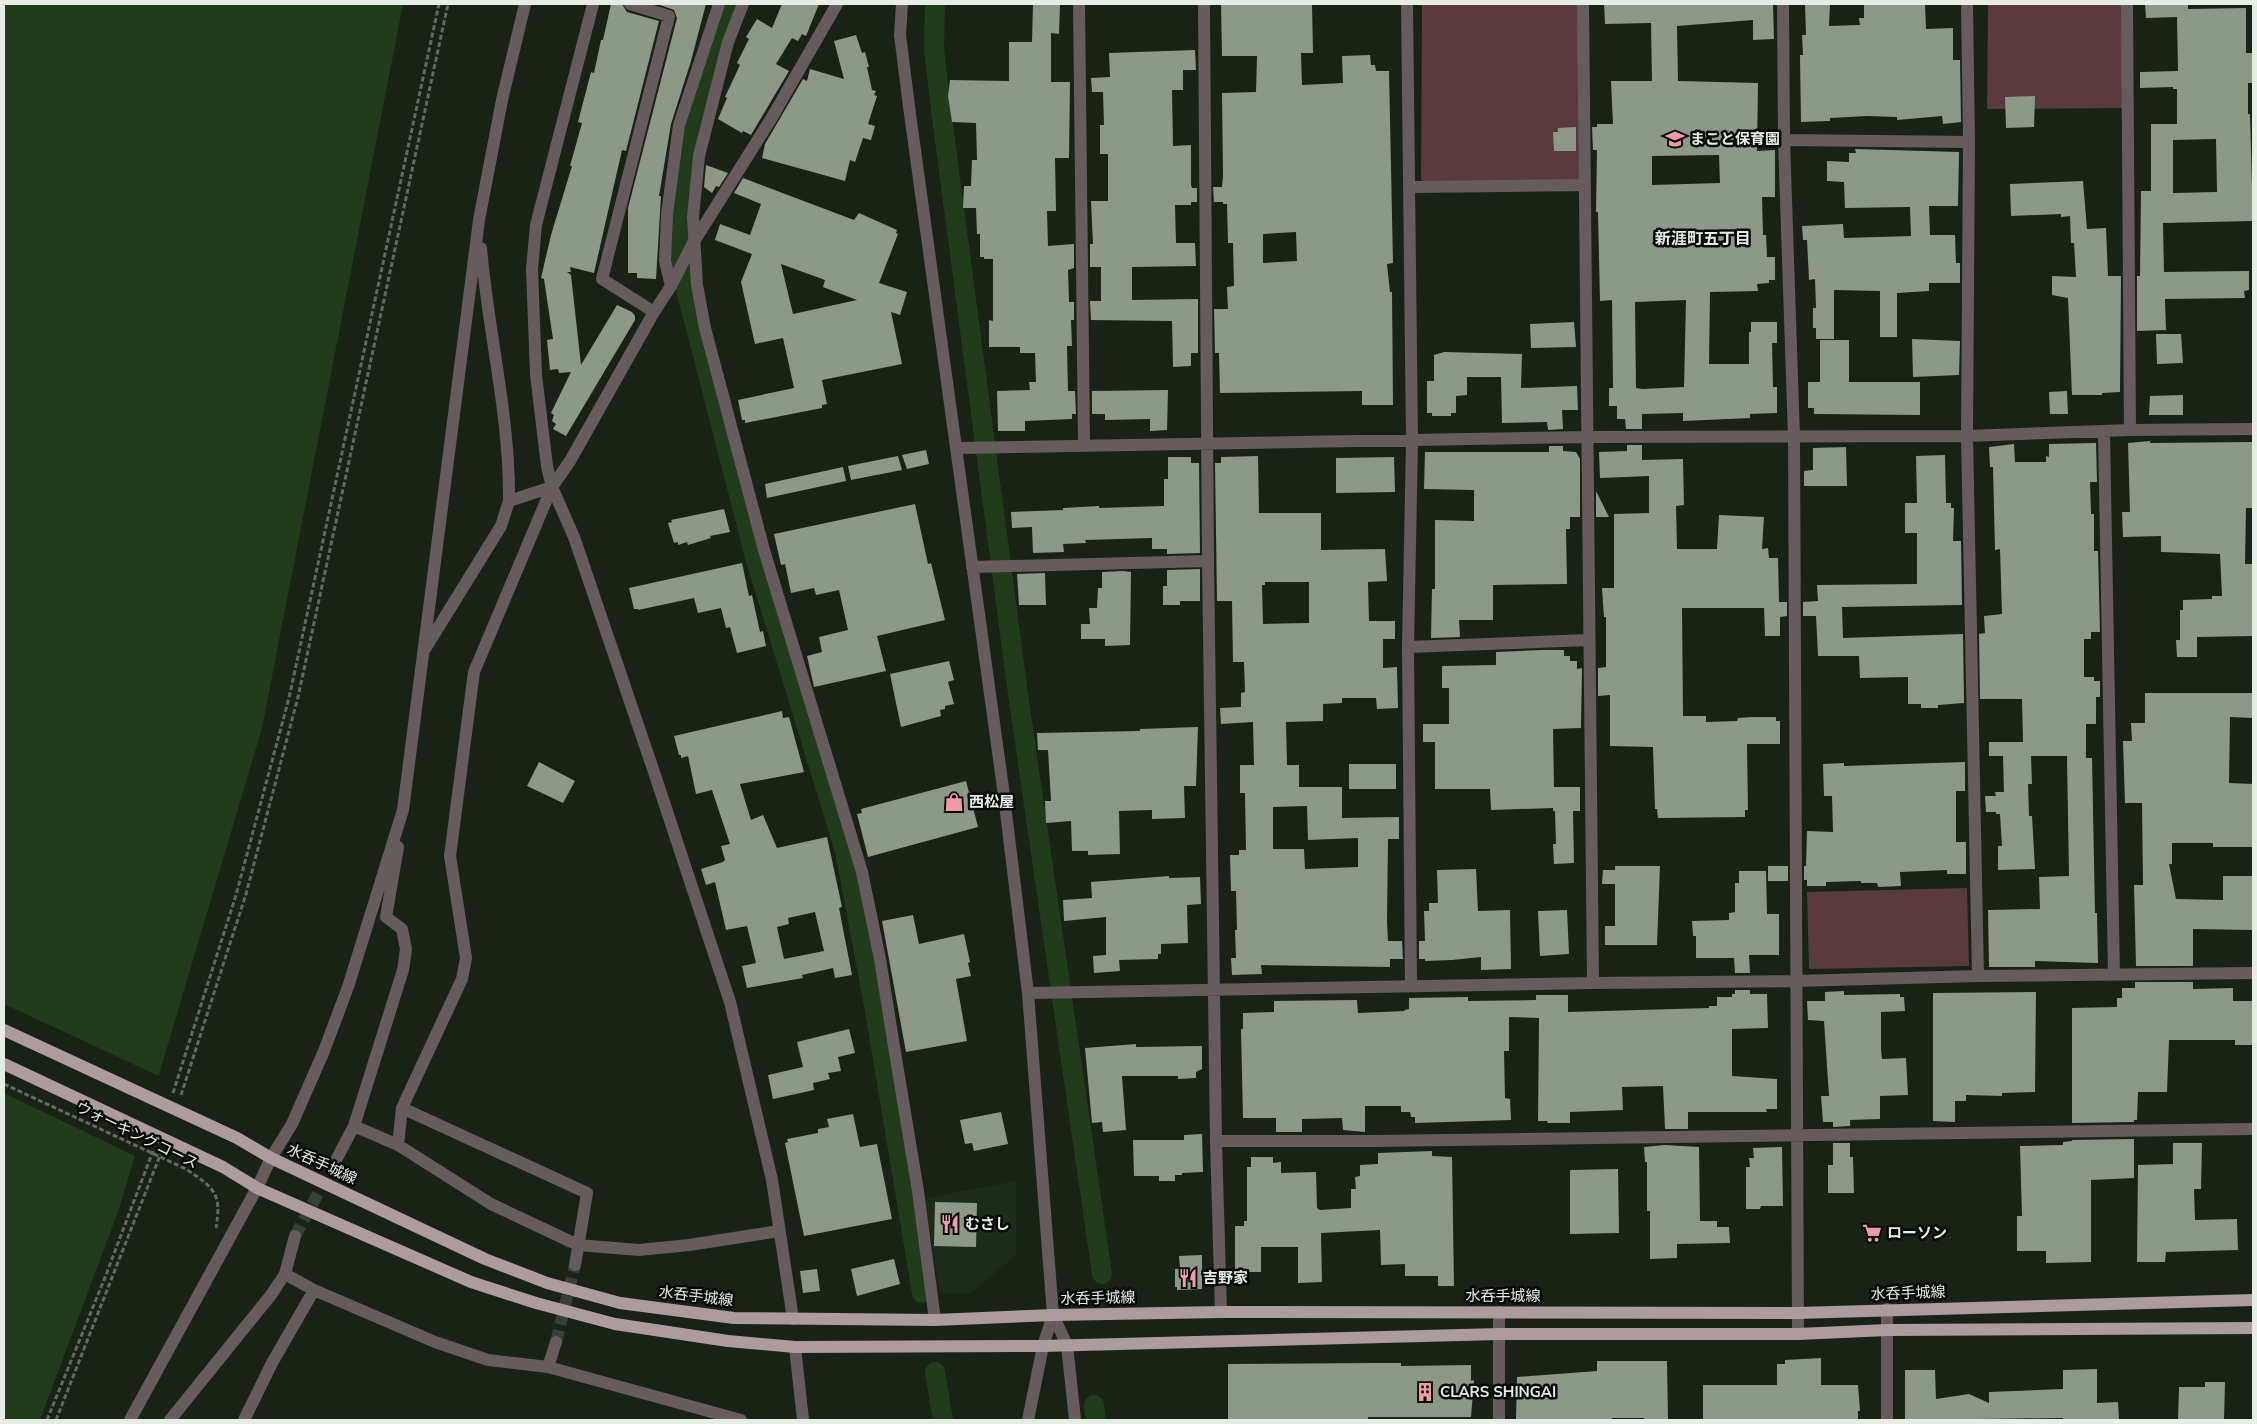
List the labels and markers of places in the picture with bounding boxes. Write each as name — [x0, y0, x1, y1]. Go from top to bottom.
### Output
school or university icon: まこと保育園 — [1664, 128, 1686, 150]
place label: まこと保育園 — [1690, 129, 1780, 149]
shop icon: 西松屋 — [943, 791, 965, 813]
place label: 西松屋 — [969, 792, 1014, 812]
restaurant icon: むさし — [939, 1213, 961, 1235]
place label: むさし — [965, 1214, 1010, 1234]
supermarket icon: ローソン — [1861, 1222, 1883, 1244]
place label: ローソン — [1887, 1223, 1947, 1243]
restaurant icon: 吉野家 — [1177, 1267, 1199, 1289]
place label: 吉野家 — [1203, 1268, 1248, 1288]
building icon: CLARS SHINGAI — [1414, 1381, 1436, 1403]
place label: CLARS SHINGAI — [1440, 1382, 1556, 1402]

